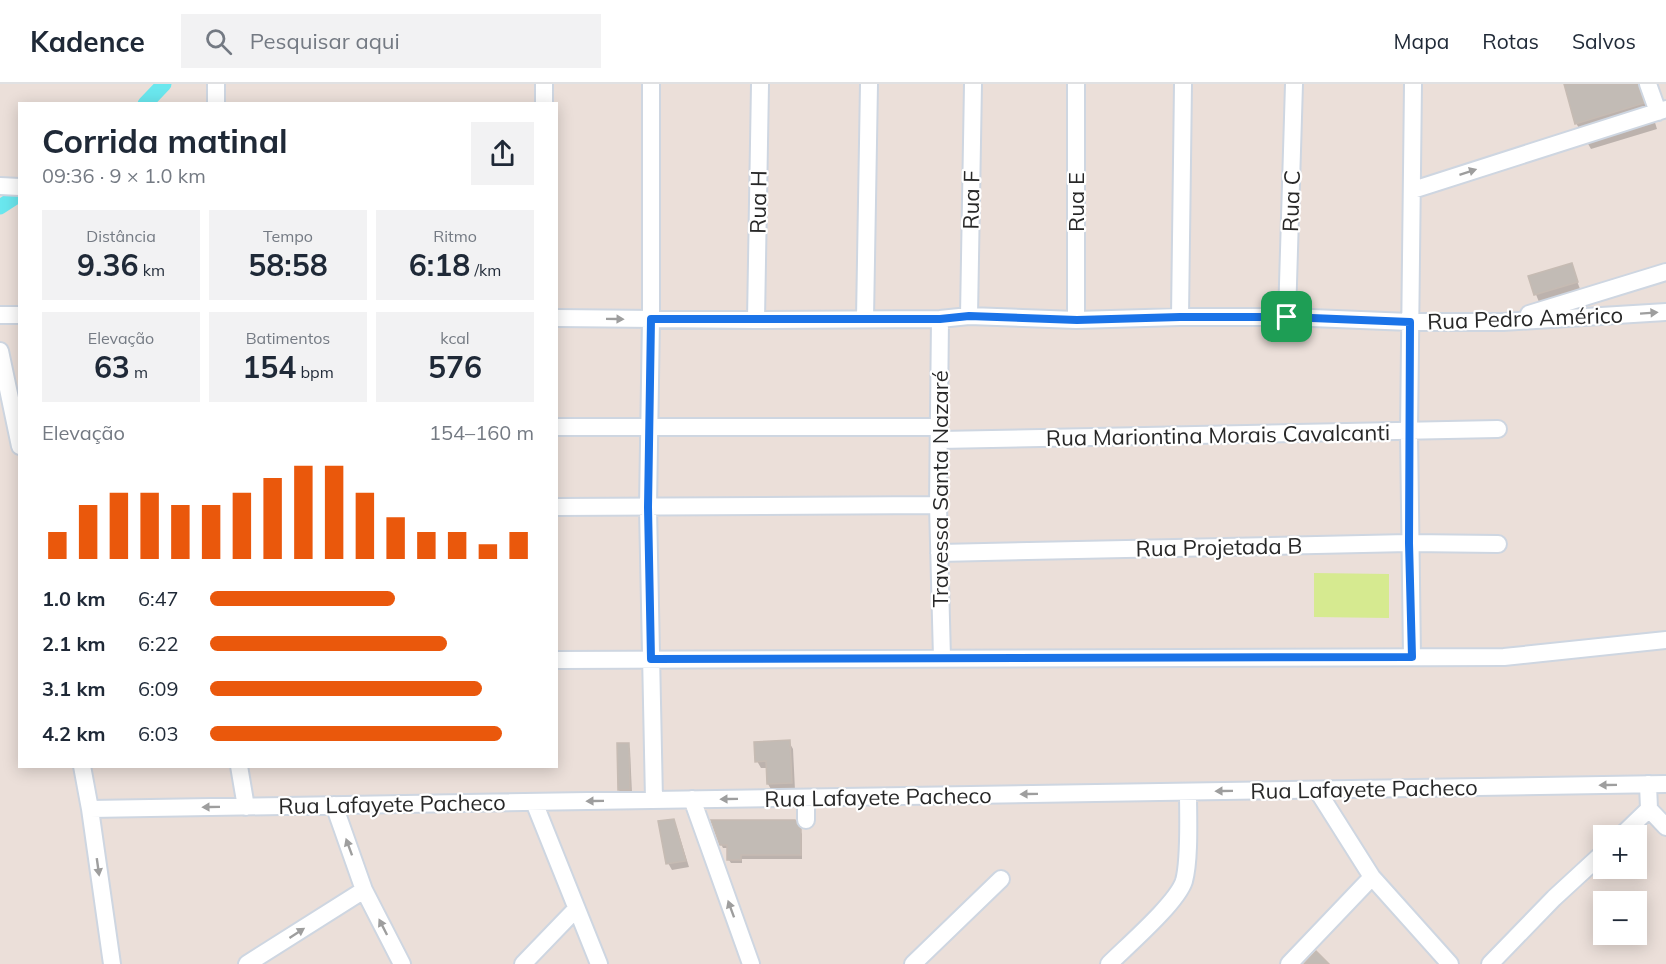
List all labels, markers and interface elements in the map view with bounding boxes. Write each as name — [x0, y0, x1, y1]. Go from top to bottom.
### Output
search box — [181, 14, 601, 68]
text: Kadence — [30, 24, 145, 59]
icon: search — [202, 25, 235, 58]
text: Pesquisar aqui — [250, 27, 400, 55]
text: Mapa — [1394, 28, 1449, 54]
text: Rotas — [1482, 28, 1539, 54]
text: Salvos — [1572, 28, 1636, 54]
text: Corrida matinal — [42, 120, 288, 161]
button: share — [471, 122, 534, 185]
text: 09:36 · 9 × 1.0 km — [42, 163, 206, 188]
one-way arrow — [1459, 167, 1477, 176]
street label: Rua H — [743, 170, 773, 234]
street label: Rua F — [956, 170, 986, 230]
street label: Rua C — [1276, 170, 1306, 232]
street label: Rua E — [1062, 172, 1090, 232]
text: Distância — [86, 226, 156, 246]
text: Tempo — [263, 226, 313, 246]
text: Ritmo — [433, 226, 477, 246]
text: 9.36 — [77, 246, 138, 284]
text: 58:58 — [248, 246, 328, 284]
text: 6:18 — [409, 246, 470, 284]
text: km — [138, 260, 165, 280]
text: /km — [470, 260, 501, 280]
pin — [1261, 291, 1312, 342]
icon: arrive — [1270, 300, 1303, 333]
street label: Rua Pedro Américo — [1427, 301, 1623, 335]
one-way arrow — [1640, 308, 1659, 318]
one-way arrow — [605, 314, 624, 323]
text: Elevação — [88, 328, 154, 348]
text: Batimentos — [246, 328, 330, 348]
text: kcal — [440, 328, 470, 348]
text: 63 — [94, 348, 130, 386]
text: 154 — [242, 348, 296, 386]
text: 576 — [428, 348, 482, 386]
text: m — [130, 362, 148, 382]
text: bpm — [296, 362, 334, 382]
street label: Travessa Santa Nazaré — [926, 370, 954, 608]
street label: Rua Mariontina Morais Cavalcanti — [1046, 418, 1390, 452]
text: Elevação — [42, 420, 125, 445]
text: 154–160 m — [429, 420, 534, 445]
street label: Rua Projetada B — [1135, 532, 1303, 562]
text: 1.0 km — [42, 586, 105, 611]
text: 6:47 — [138, 586, 179, 611]
text: 2.1 km — [42, 631, 105, 656]
text: 6:22 — [138, 631, 179, 656]
text: 3.1 km — [42, 676, 105, 701]
text: 6:09 — [138, 676, 179, 701]
text: 4.2 km — [42, 721, 105, 746]
text: 6:03 — [138, 721, 179, 746]
street label: Rua Lafayete Pacheco — [1250, 773, 1478, 805]
one-way arrow — [1598, 780, 1617, 790]
street label: Rua Lafayete Pacheco — [764, 781, 992, 813]
one-way arrow — [1214, 786, 1233, 796]
street label: Rua Lafayete Pacheco — [278, 788, 506, 820]
one-way arrow — [1019, 789, 1038, 799]
one-way arrow — [719, 794, 738, 804]
one-way arrow — [586, 796, 605, 806]
one-way arrow — [202, 802, 221, 812]
map controls — [1593, 825, 1647, 945]
button: + — [1593, 825, 1647, 879]
one-way arrow — [343, 838, 353, 856]
one-way arrow — [94, 858, 103, 877]
button: − — [1593, 891, 1647, 945]
one-way arrow — [726, 900, 736, 918]
one-way arrow — [378, 918, 388, 935]
one-way arrow — [289, 927, 305, 938]

